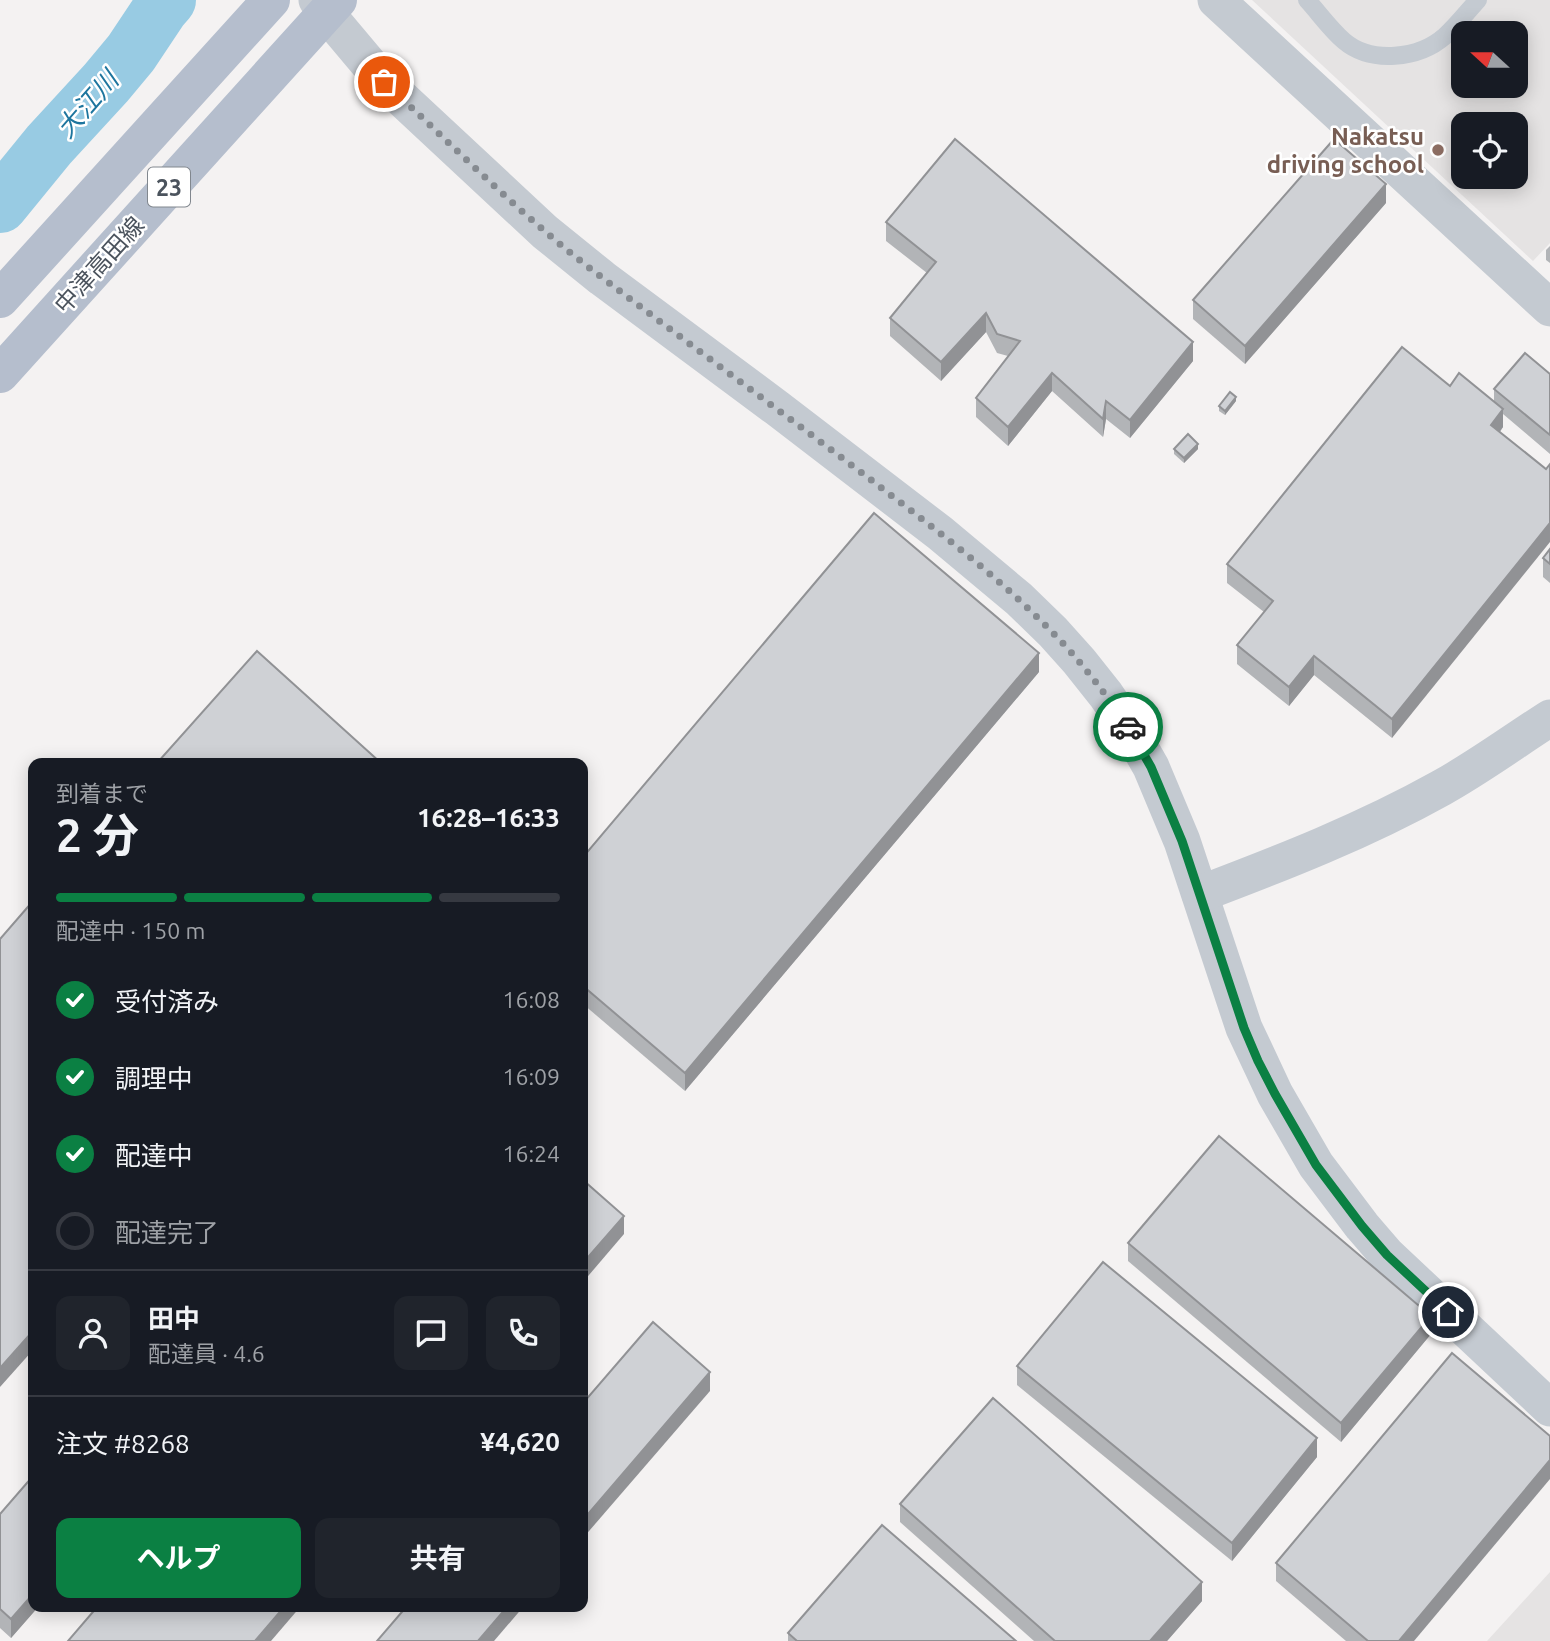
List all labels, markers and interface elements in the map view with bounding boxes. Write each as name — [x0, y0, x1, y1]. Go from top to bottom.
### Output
north arrow — [1451, 21, 1528, 98]
map controls — [1451, 21, 1528, 189]
pin — [354, 52, 414, 112]
water label: 大江川 — [50, 63, 125, 143]
icon: bag — [365, 63, 403, 101]
button: locate — [1451, 112, 1528, 189]
place label: Nakatsu driving school — [1267, 123, 1424, 178]
marker: Nakatsu driving school — [1430, 142, 1446, 158]
road number: 23 — [148, 168, 190, 206]
street label: 中津高田線 — [49, 211, 149, 319]
courier — [1093, 692, 1163, 762]
icon: car — [1109, 708, 1147, 746]
text: 到着まで — [56, 781, 148, 806]
text: 16:28–16:33 — [417, 803, 560, 832]
text: 2 分 — [56, 809, 139, 861]
text: 配達中 · 150 m — [56, 918, 205, 943]
icon: check — [56, 981, 94, 1019]
text: 受付済み — [115, 987, 219, 1016]
text: 16:08 — [502, 987, 560, 1012]
icon: check — [56, 1058, 94, 1096]
text: 調理中 — [115, 1064, 193, 1093]
text: 16:09 — [502, 1064, 560, 1089]
icon: check — [56, 1135, 94, 1173]
text: 配達中 — [115, 1141, 193, 1170]
text: 16:24 — [502, 1141, 560, 1166]
text: 配達完了 — [115, 1218, 219, 1247]
pin — [1418, 1282, 1478, 1342]
icon: home — [1429, 1293, 1467, 1331]
button: person — [56, 1296, 130, 1370]
button: chat — [394, 1296, 468, 1370]
button: phone — [486, 1296, 560, 1370]
text: 田中 — [148, 1304, 200, 1333]
text: 配達員 · 4.6 — [148, 1341, 265, 1366]
text: ¥4,620 — [480, 1427, 560, 1456]
text: 注文 #8268 — [56, 1429, 190, 1458]
button: ヘルプ — [56, 1518, 301, 1598]
button: 共有 — [315, 1518, 560, 1598]

